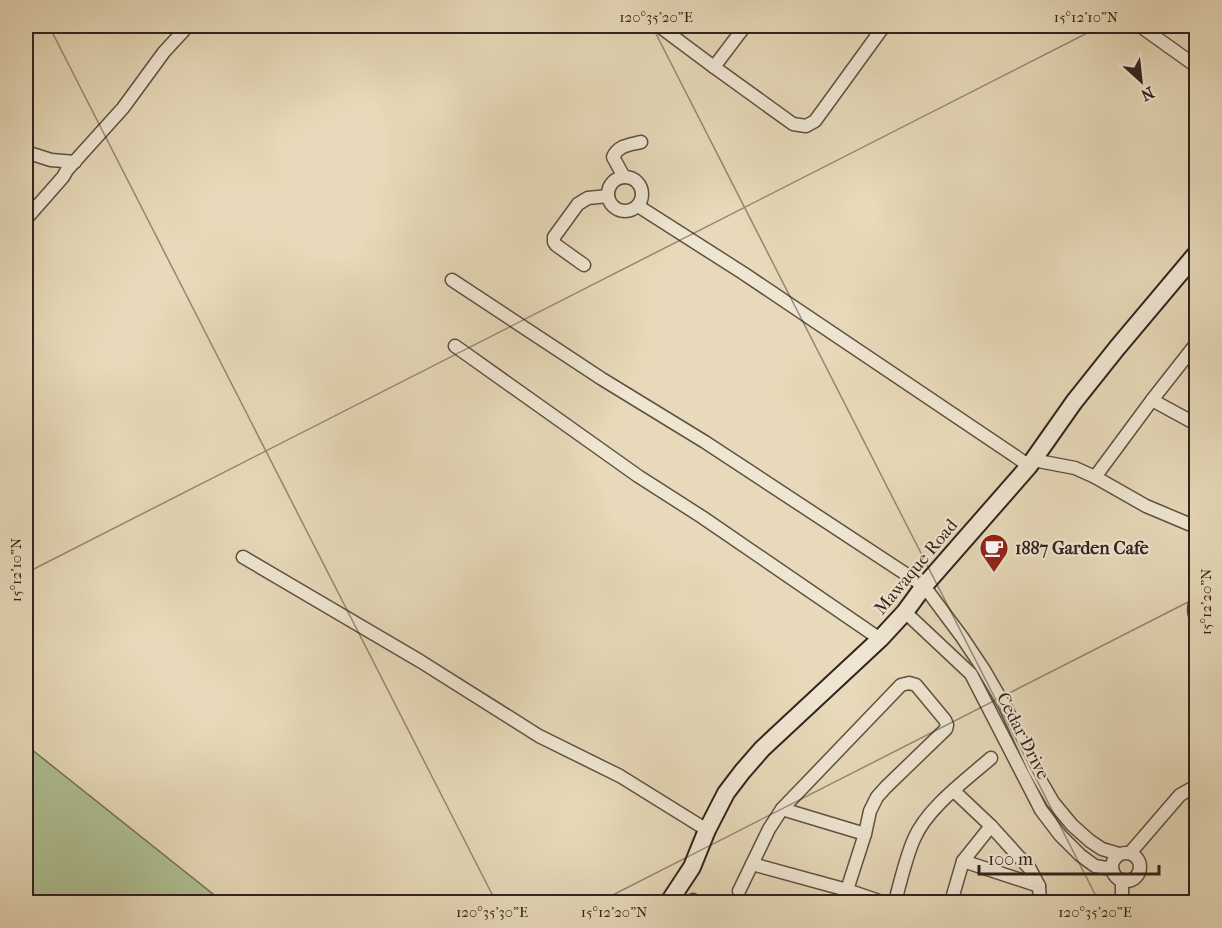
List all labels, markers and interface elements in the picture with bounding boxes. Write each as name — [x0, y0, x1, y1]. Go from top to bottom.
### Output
text: 120°35'20"E — [619, 8, 693, 26]
text: 15°12'10"N — [1054, 8, 1119, 26]
north arrow — [1111, 51, 1171, 111]
text: N — [1137, 83, 1157, 106]
street label: Mawaque Road — [870, 515, 962, 619]
cafe icon: 1887 Garden Cafe — [978, 532, 1010, 574]
text: 15°12'10"N — [7, 537, 25, 602]
place label: 1887 Garden Cafe — [1015, 538, 1149, 559]
text: 15°12'20"N — [1197, 568, 1215, 635]
street label: Cedar Drive — [992, 689, 1054, 783]
scale bar — [979, 838, 1159, 876]
text: 100 m — [988, 849, 1033, 870]
text: 120°35'30"E — [456, 903, 528, 921]
text: 15°12'20"N — [581, 903, 648, 921]
text: 120°35'20"E — [1058, 903, 1132, 921]

